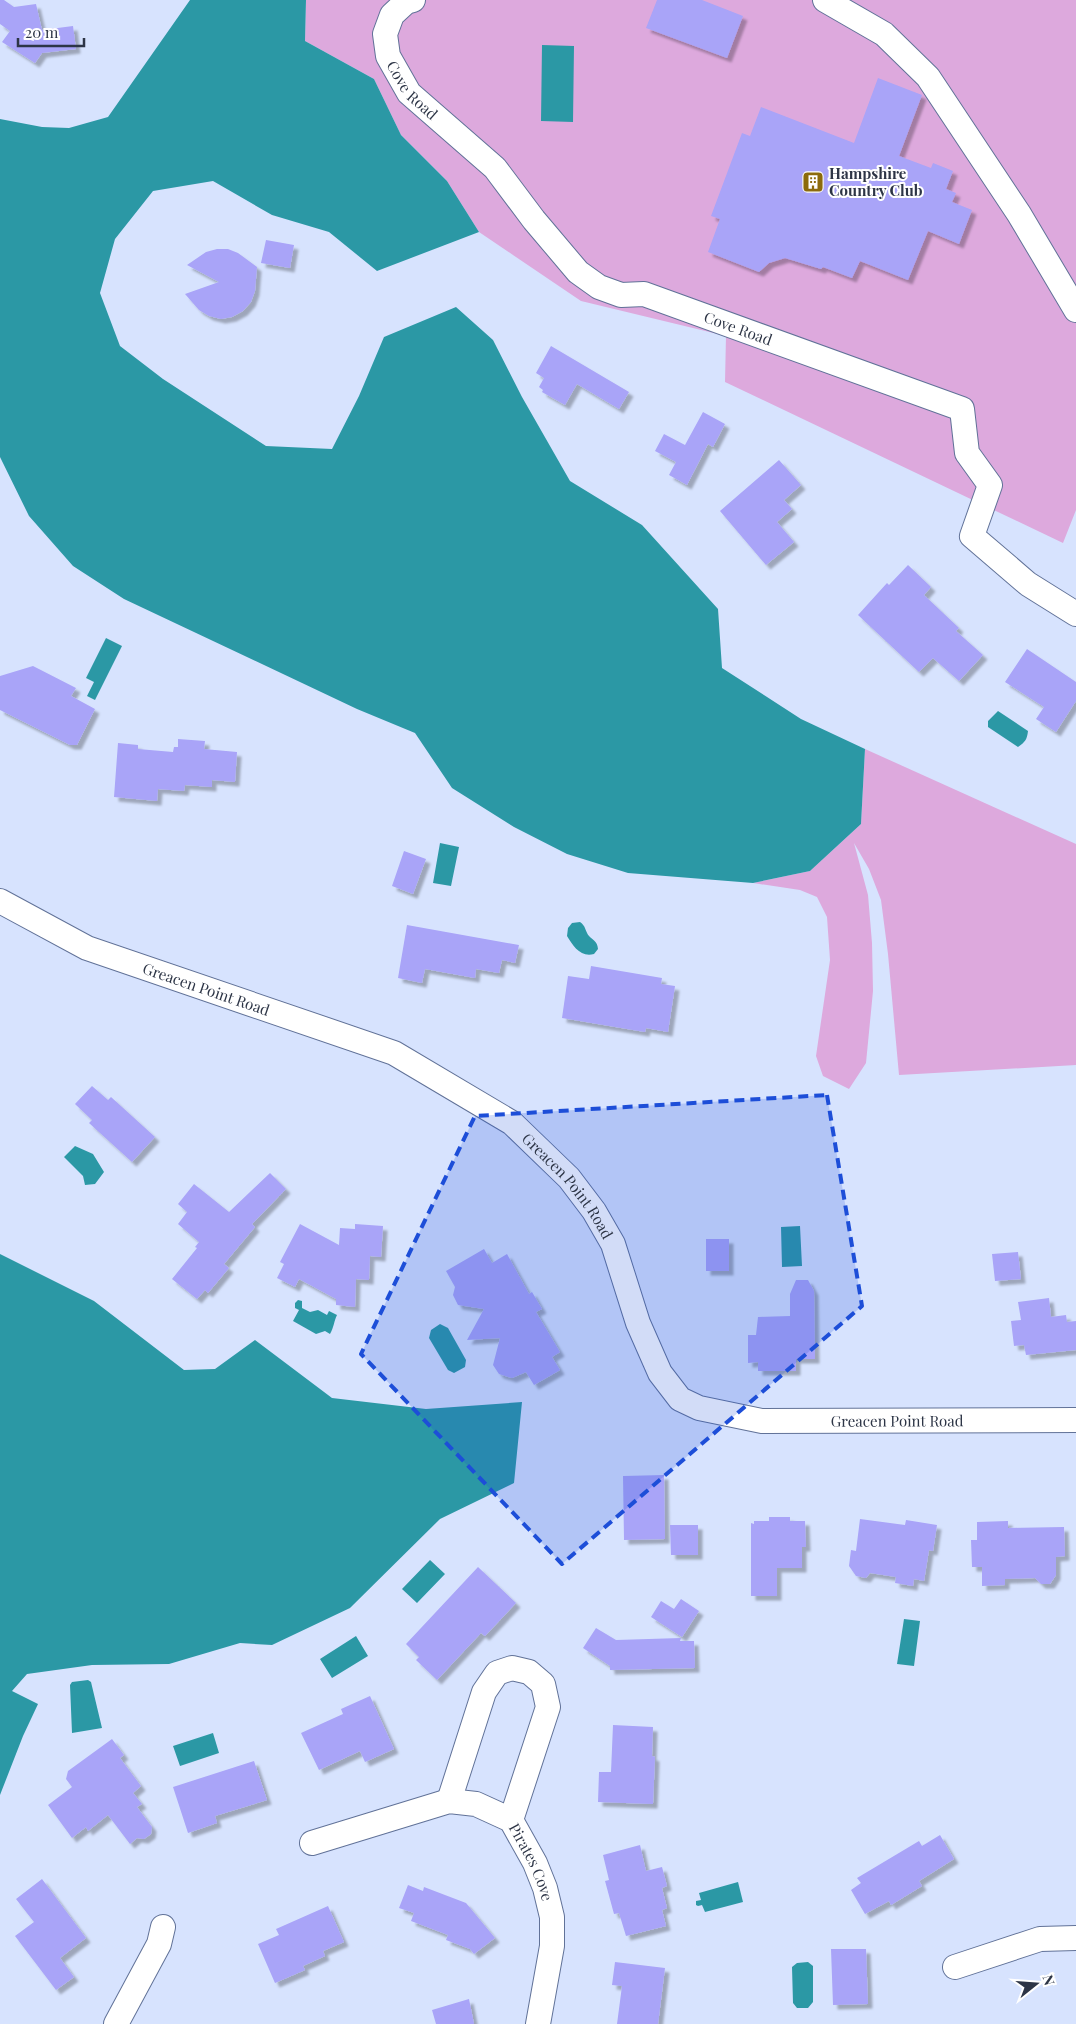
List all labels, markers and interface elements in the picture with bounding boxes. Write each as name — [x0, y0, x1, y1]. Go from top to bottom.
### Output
scale bar — [18, 15, 84, 47]
text: 20 m — [25, 22, 59, 42]
street label: Cove Road — [383, 57, 442, 124]
place label: Hampshire Country Club — [829, 163, 923, 200]
building icon: Hampshire Country Club — [801, 170, 825, 194]
street label: Cove Road — [701, 307, 775, 350]
street label: Greacen Point Road — [140, 958, 273, 1020]
street label: Greacen Point Road — [518, 1128, 618, 1242]
street label: Greacen Point Road — [831, 1410, 964, 1431]
street label: Pirates Cove — [505, 1820, 558, 1903]
north arrow — [1011, 1959, 1061, 2009]
text: N — [1038, 1972, 1059, 1988]

